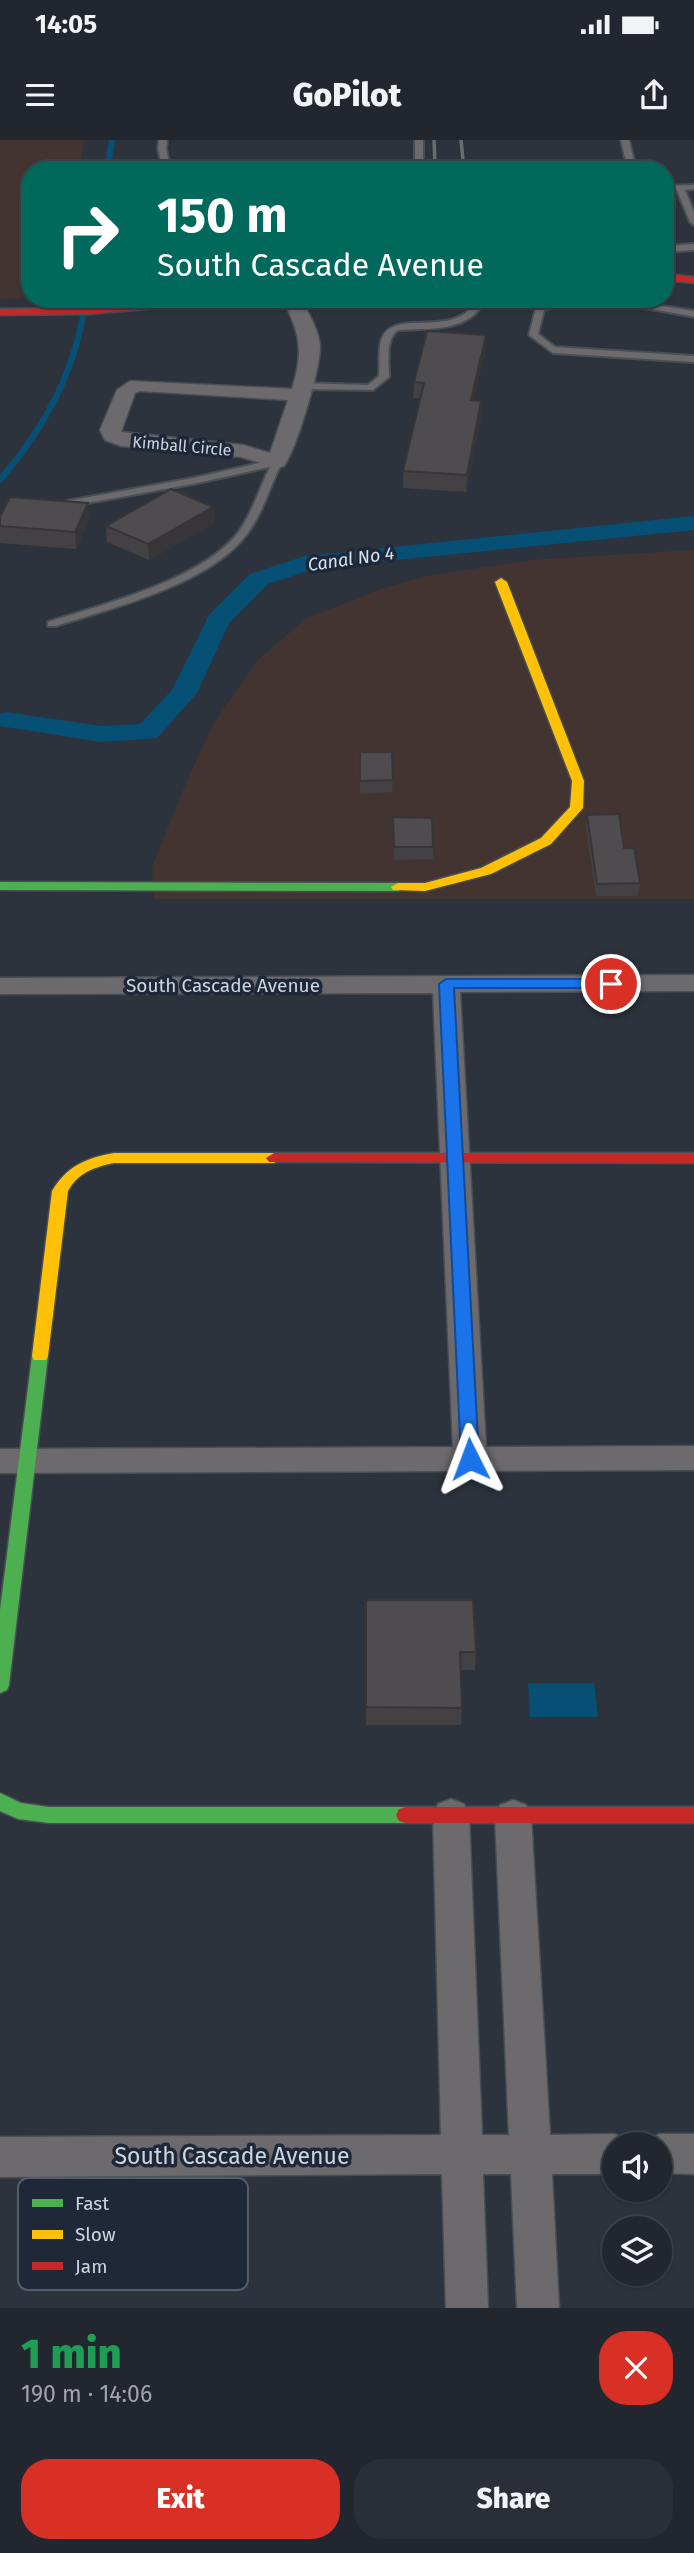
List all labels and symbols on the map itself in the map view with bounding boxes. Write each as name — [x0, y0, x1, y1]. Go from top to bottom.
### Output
street label: Kimball Circle — [132, 432, 232, 460]
water label: Canal No 4 — [306, 542, 396, 576]
pin — [581, 954, 641, 1014]
street label: South Cascade Avenue — [126, 974, 320, 997]
position arrow — [433, 1422, 507, 1496]
street label: South Cascade Avenue — [115, 2142, 349, 2170]
legend — [18, 2178, 248, 2290]
text: Fast — [75, 2192, 109, 2215]
text: Slow — [75, 2223, 116, 2246]
text: Jam — [75, 2255, 107, 2278]

